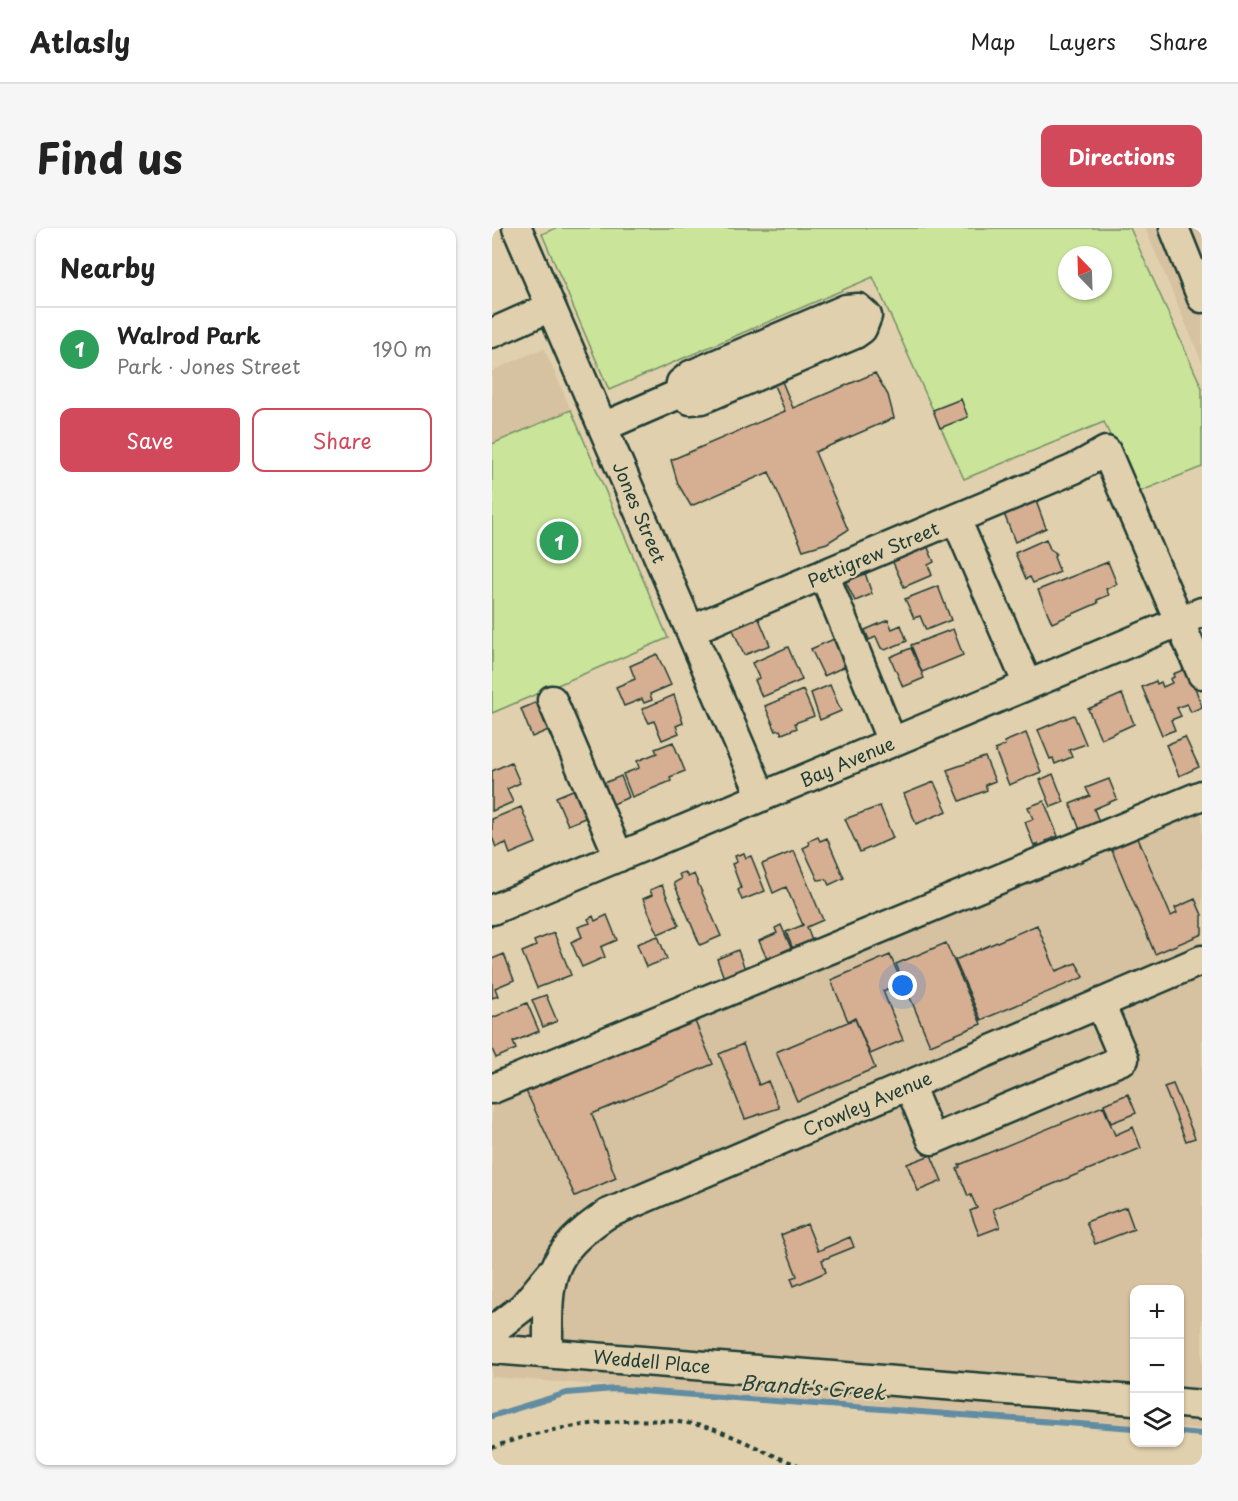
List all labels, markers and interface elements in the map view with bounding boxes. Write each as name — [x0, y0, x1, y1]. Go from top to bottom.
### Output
text: Atlasly — [30, 20, 130, 63]
text: Map — [971, 25, 1015, 57]
text: Layers — [1048, 25, 1116, 57]
text: Share — [1149, 25, 1208, 57]
text: Find us — [36, 125, 183, 188]
button: Directions — [1041, 125, 1202, 187]
north arrow — [1058, 246, 1112, 300]
text: Nearby — [60, 248, 155, 287]
text: Walrod Park — [117, 318, 261, 351]
text: 1 — [75, 334, 84, 364]
text: 190 m — [373, 334, 432, 364]
text: Park · Jones Street — [117, 351, 300, 381]
button: Save — [60, 408, 240, 472]
button: Share — [252, 408, 432, 472]
street label: Jones Street — [606, 457, 674, 567]
street label: Pettigrew Street — [803, 514, 943, 594]
pin: 1 — [540, 518, 578, 564]
street label: Bay Avenue — [796, 729, 899, 793]
your location — [888, 971, 917, 1000]
street label: Crowley Avenue — [798, 1064, 936, 1142]
map controls — [1130, 1285, 1184, 1447]
button: + — [1130, 1285, 1184, 1339]
button: − — [1130, 1339, 1184, 1393]
street label: Weddell Place — [592, 1342, 712, 1380]
water label: Brandt's Creek — [739, 1367, 887, 1407]
button: layers — [1130, 1393, 1184, 1447]

